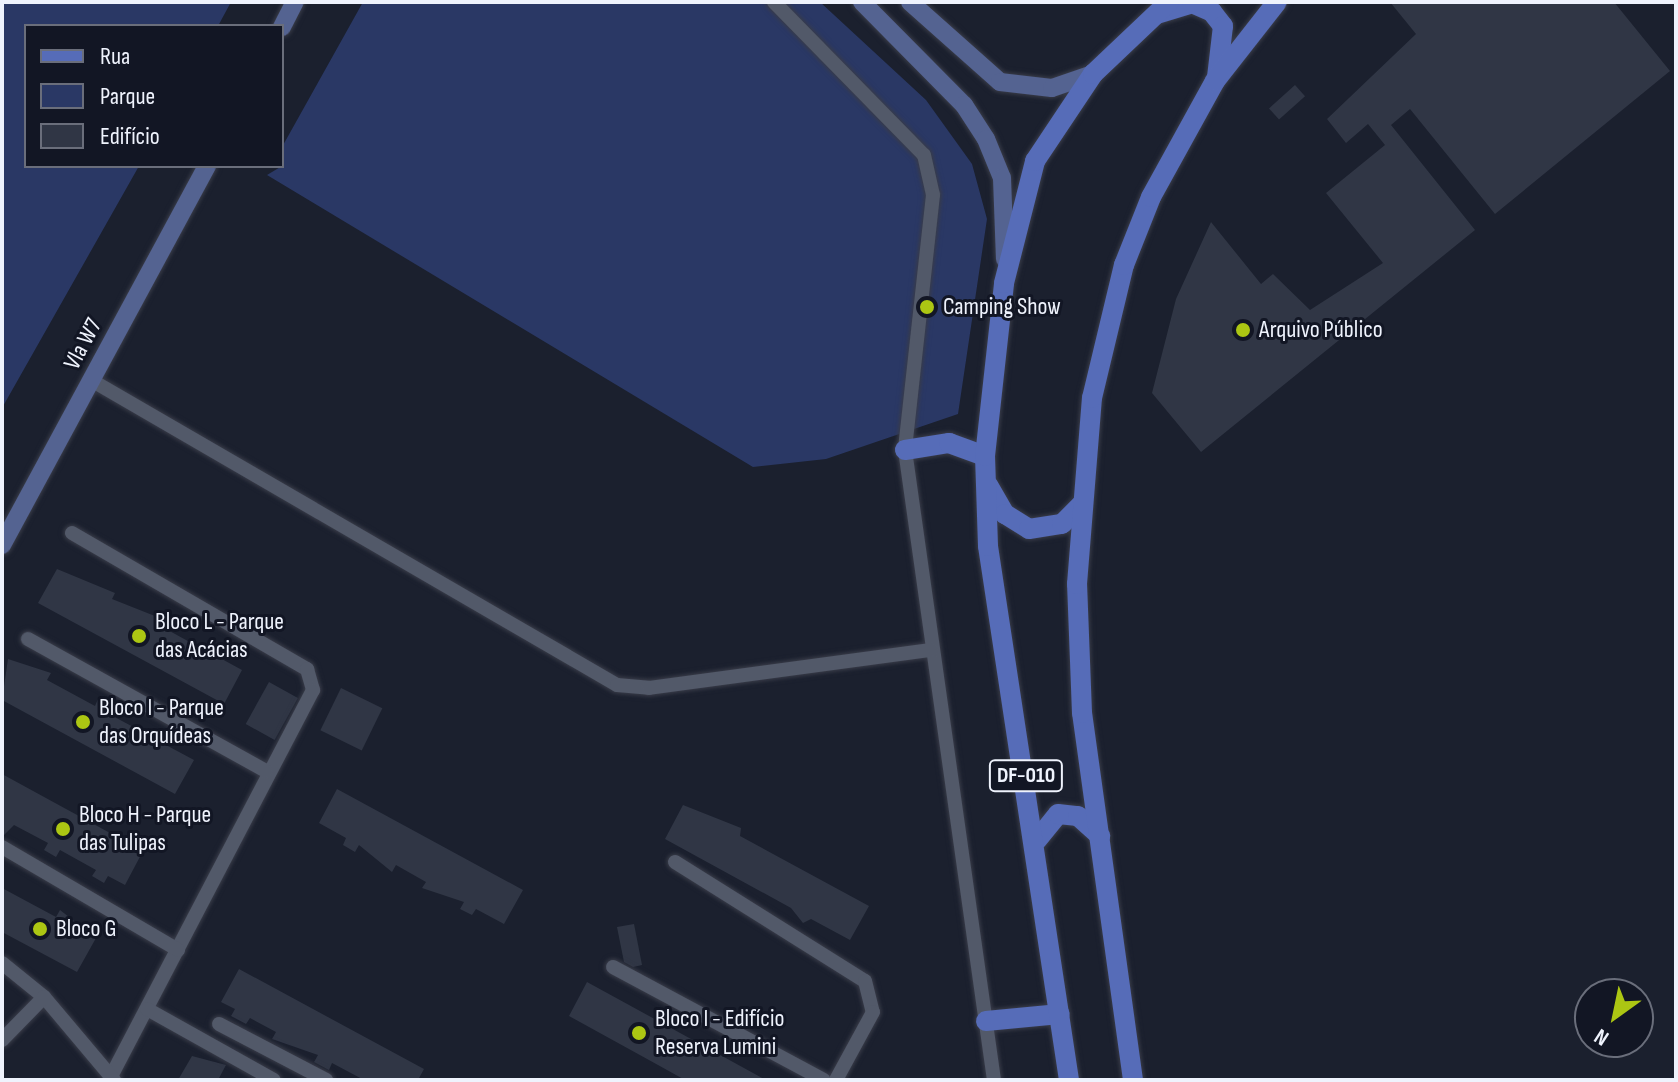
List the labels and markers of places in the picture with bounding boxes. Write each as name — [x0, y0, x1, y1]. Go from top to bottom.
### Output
place label: Camping Show — [943, 293, 1061, 321]
marker: Camping Show — [918, 298, 936, 316]
place label: Arquivo Público — [1259, 316, 1383, 344]
marker: Arquivo Público — [1234, 321, 1252, 339]
place label: Bloco L - Parque das Acácias — [155, 608, 284, 664]
marker: Bloco L - Parque das Acácias — [130, 627, 148, 645]
place label: Bloco I - Parque das Orquídeas — [99, 694, 224, 750]
marker: Bloco I - Parque das Orquídeas — [74, 713, 92, 731]
place label: Bloco H - Parque das Tulipas — [79, 801, 211, 857]
marker: Bloco H - Parque das Tulipas — [54, 820, 72, 838]
place label: Bloco G — [56, 915, 116, 943]
marker: Bloco G — [31, 920, 49, 938]
place label: Bloco I - Edifício Reserva Lumini — [655, 1005, 784, 1061]
marker: Bloco I - Edifício Reserva Lumini — [630, 1024, 648, 1042]

